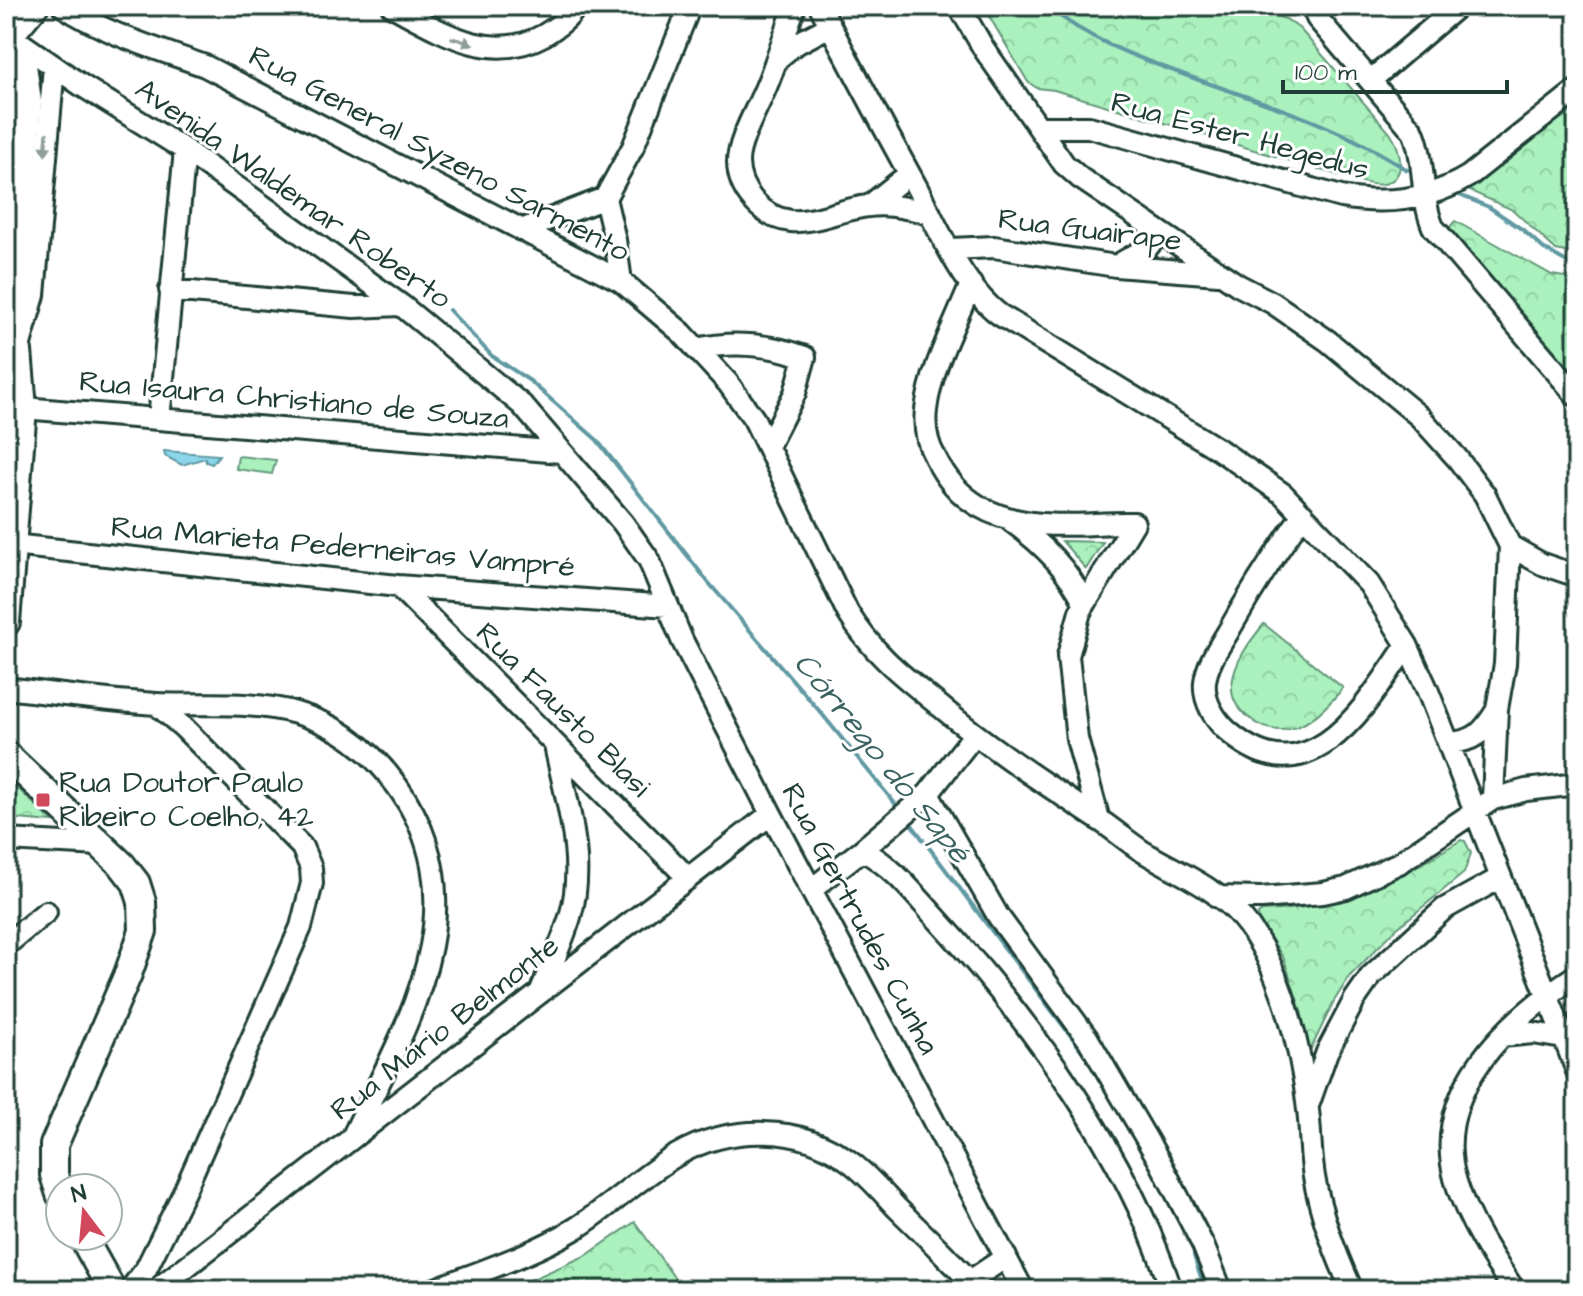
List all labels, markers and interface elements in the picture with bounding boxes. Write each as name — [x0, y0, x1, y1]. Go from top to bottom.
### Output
street label: Rua General Syzeno Sarmento — [241, 35, 637, 273]
one-way arrow — [450, 35, 474, 48]
scale bar — [1283, 44, 1507, 94]
text: 100 m — [1295, 56, 1357, 90]
street label: Avenida Waldemar Roberto — [127, 69, 460, 319]
street label: Rua Ester Hegedus — [1106, 81, 1374, 192]
one-way arrow — [39, 132, 52, 157]
street label: Rua Guairape — [996, 198, 1184, 262]
street label: Rua Isaura Christiano de Souza — [77, 360, 511, 440]
street label: Rua Marieta Pederneiras Vampré — [109, 506, 577, 588]
street label: Rua Fausto Blasi — [466, 613, 660, 807]
water label: Córrego do Sapé — [782, 643, 982, 875]
place label: Rua Doutor Paulo Ribeiro Coelho, 42 — [59, 762, 314, 838]
street label: Rua Gertrudes Cunha — [771, 776, 949, 1062]
marker: Rua Doutor Paulo Ribeiro Coelho, 42 — [34, 791, 52, 809]
street label: Rua Mário Belmonte — [322, 925, 568, 1131]
north arrow — [44, 1172, 124, 1252]
text: N — [68, 1177, 90, 1211]

